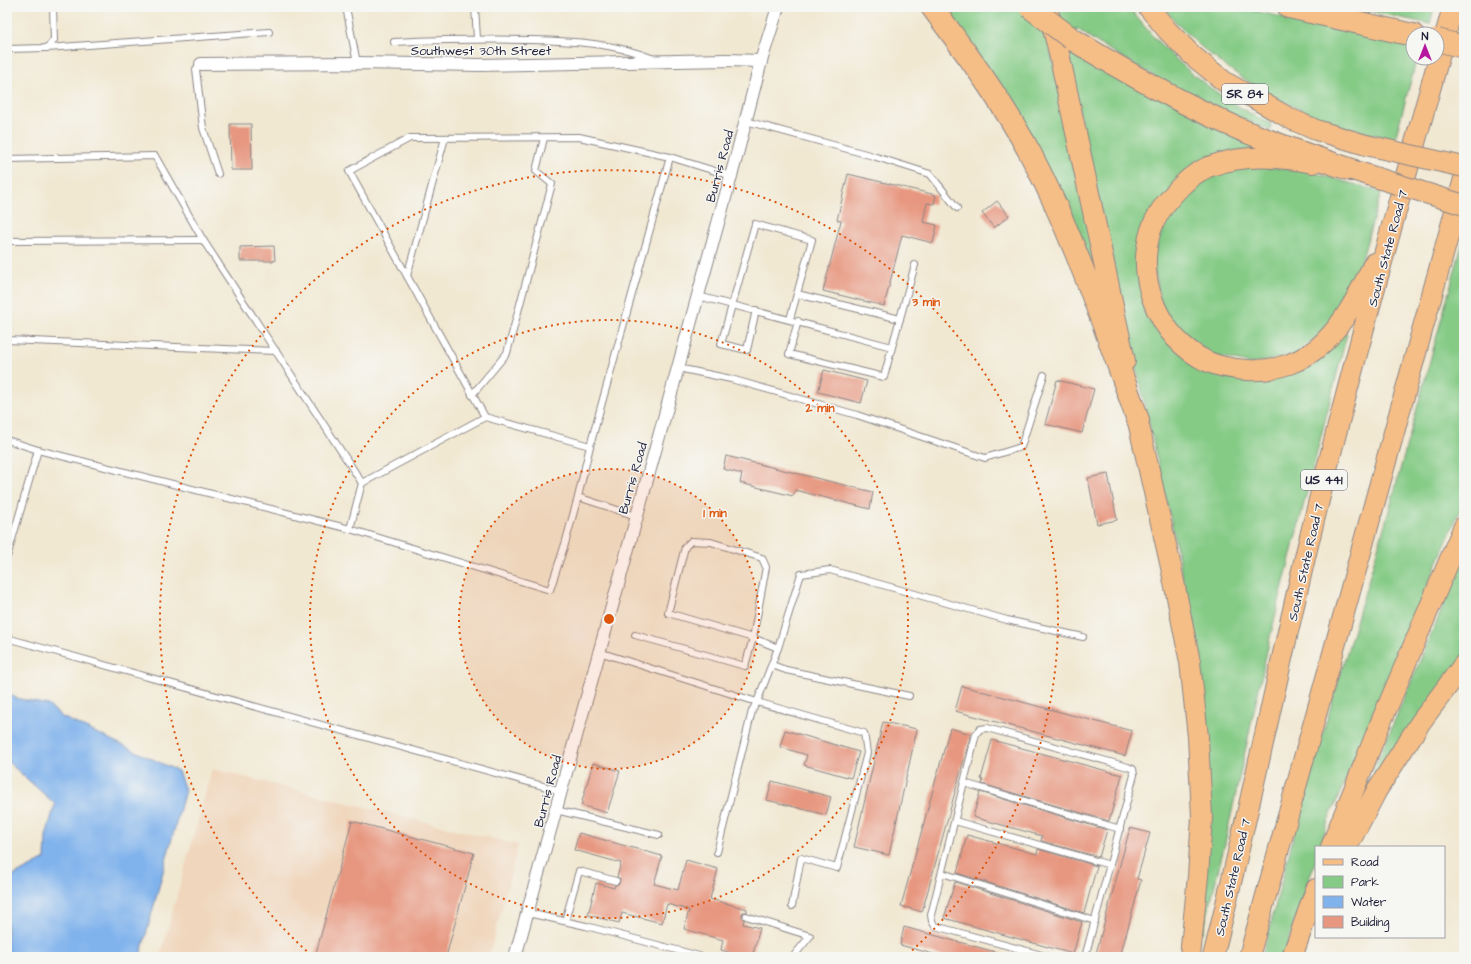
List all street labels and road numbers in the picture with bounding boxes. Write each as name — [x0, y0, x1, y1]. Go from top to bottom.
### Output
street label: Southwest 30th Street — [411, 42, 552, 60]
road number: SR 84 — [1222, 84, 1268, 104]
street label: Burris Road — [702, 128, 738, 204]
street label: South State Road 7 — [1364, 188, 1412, 309]
street label: Burris Road — [614, 440, 652, 516]
road number: US 441 — [1301, 470, 1347, 490]
street label: South State Road 7 — [1284, 502, 1328, 623]
street label: Burris Road — [530, 753, 566, 829]
street label: South State Road 7 — [1211, 817, 1255, 938]

